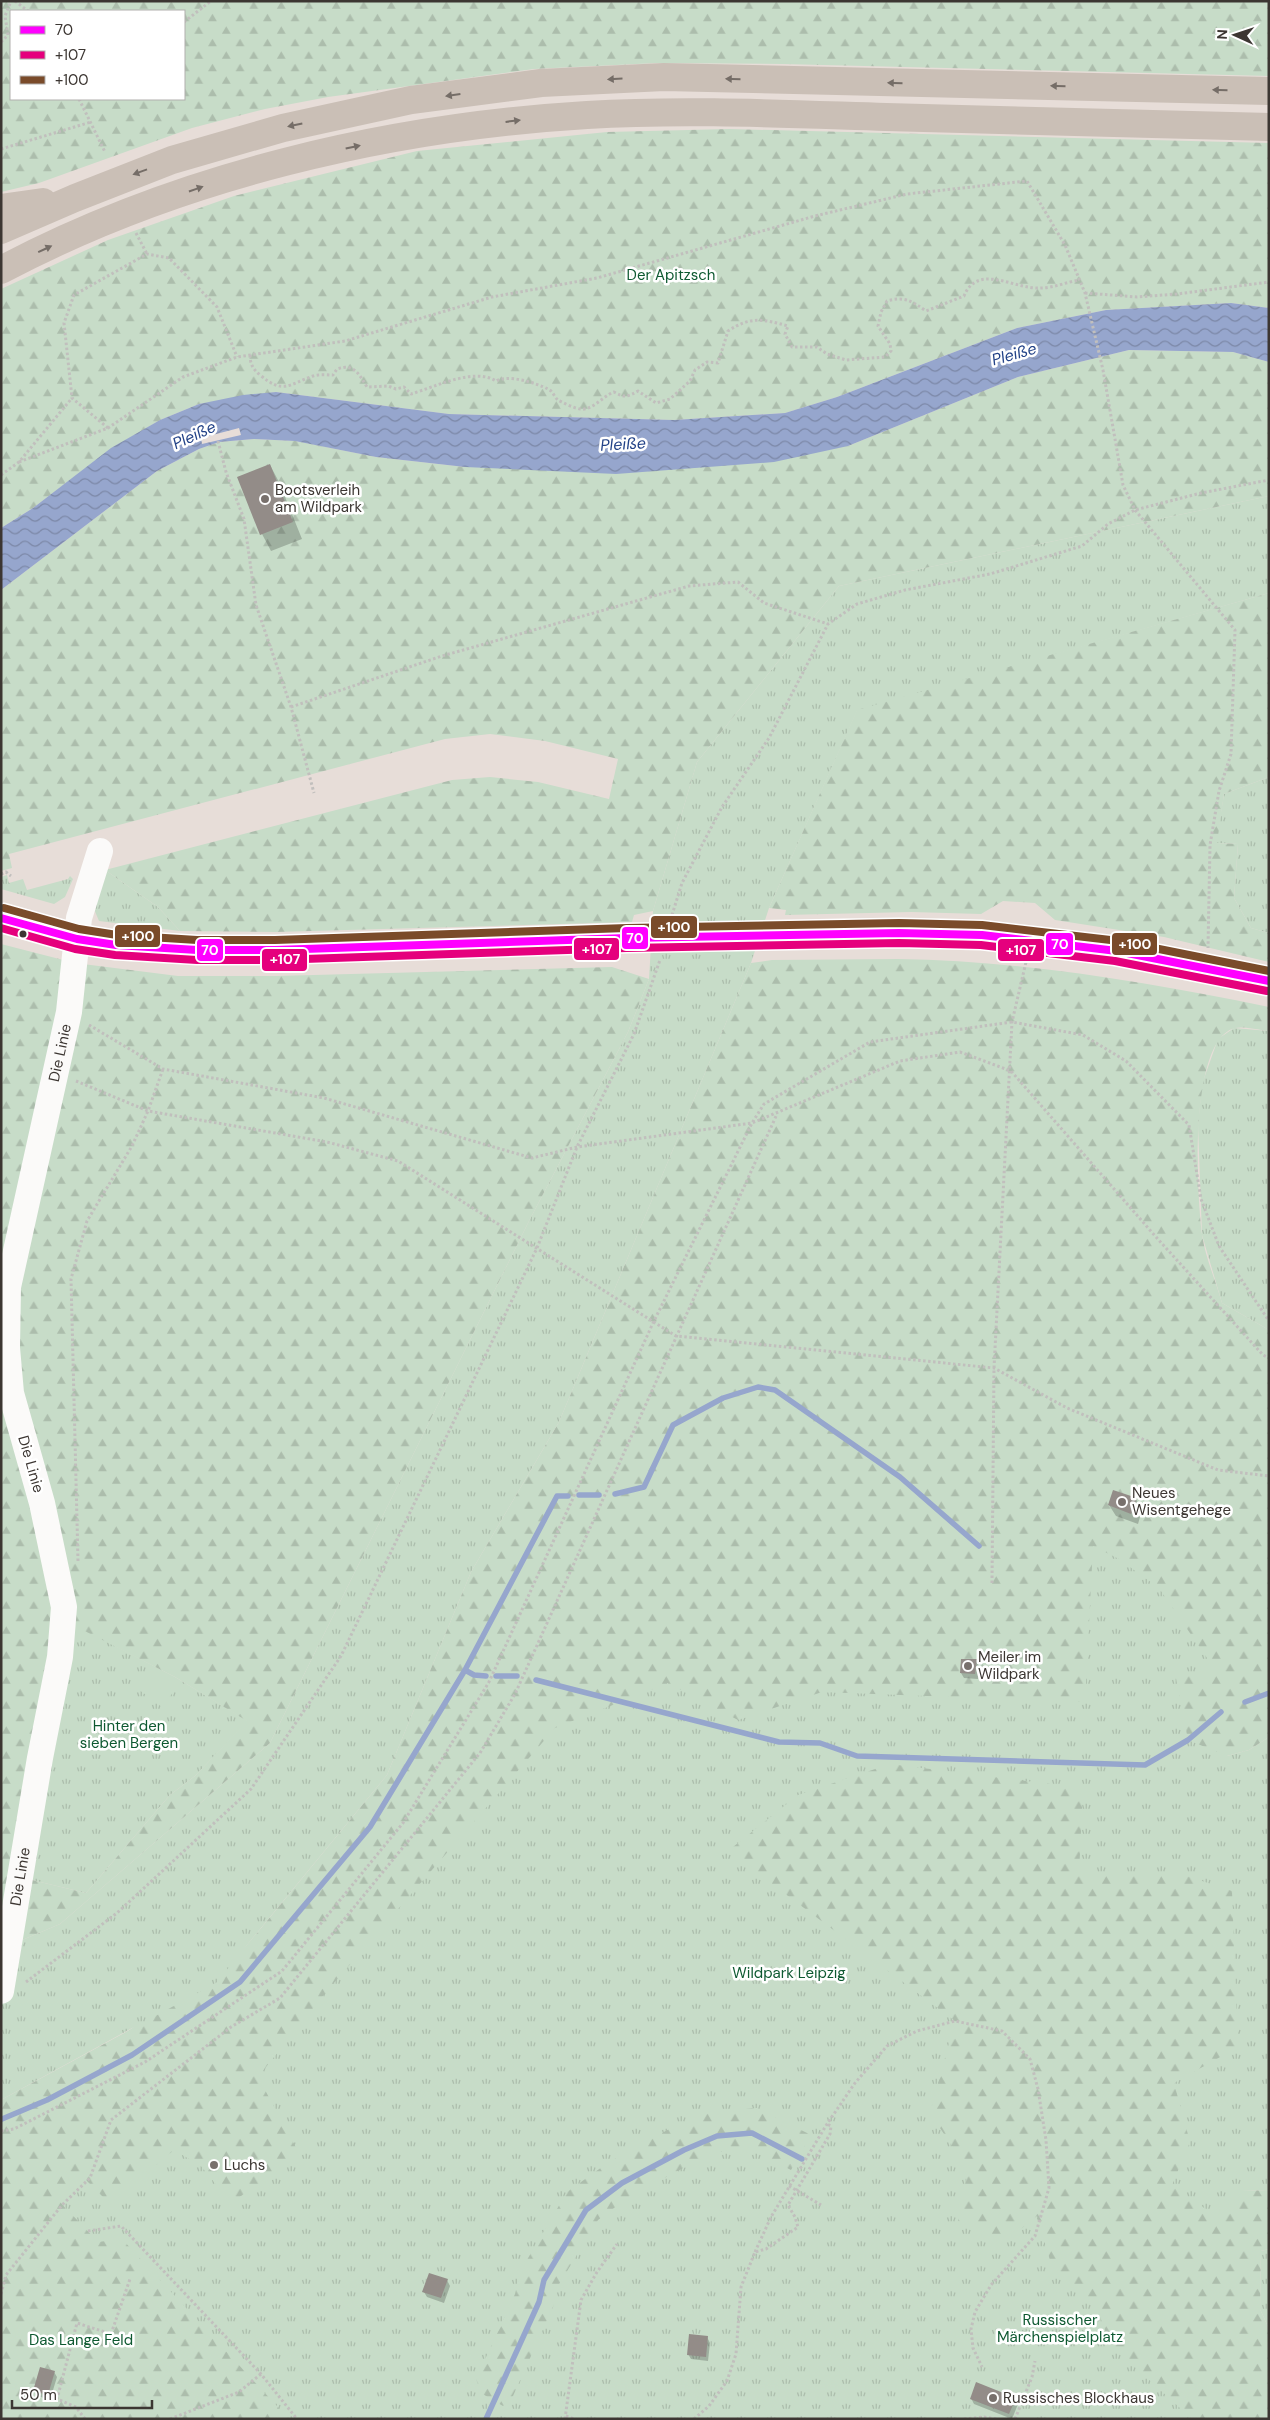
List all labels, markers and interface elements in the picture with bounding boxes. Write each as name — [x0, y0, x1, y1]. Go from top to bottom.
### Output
legend — [10, 10, 185, 100]
north arrow — [1210, 10, 1260, 60]
text: 70 — [55, 20, 73, 40]
text: N — [1213, 29, 1231, 40]
text: +107 — [55, 45, 86, 65]
text: +100 — [55, 70, 88, 90]
one-way arrow — [724, 75, 740, 83]
one-way arrow — [607, 76, 623, 84]
one-way arrow — [887, 78, 903, 86]
one-way arrow — [1049, 82, 1065, 90]
one-way arrow — [1212, 86, 1228, 94]
one-way arrow — [445, 91, 461, 99]
one-way arrow — [506, 117, 522, 125]
one-way arrow — [288, 121, 303, 129]
one-way arrow — [345, 143, 361, 151]
one-way arrow — [132, 168, 147, 176]
one-way arrow — [189, 185, 204, 192]
one-way arrow — [38, 245, 52, 253]
park label: Der Apitzsch — [627, 265, 715, 285]
water label: Pleiße — [989, 338, 1039, 370]
water label: Pleiße — [169, 416, 219, 454]
water label: Pleiße — [600, 432, 646, 456]
place label: Bootsverleih am Wildpark — [275, 480, 362, 517]
marker: Bootsverleih am Wildpark — [259, 493, 271, 505]
line badge: +100 — [650, 915, 698, 939]
text: +100 — [658, 918, 691, 936]
line badge: +100 — [114, 924, 161, 948]
line badge: 70 — [621, 926, 649, 950]
text: +100 — [122, 927, 155, 945]
unlabelled marker — [18, 929, 28, 939]
text: 70 — [626, 929, 644, 947]
line badge: 70 — [1045, 932, 1074, 956]
line badge: +100 — [1111, 932, 1158, 956]
text: 70 — [1051, 935, 1069, 953]
text: +100 — [1119, 935, 1152, 953]
line badge: +107 — [573, 937, 620, 961]
line badge: 70 — [196, 938, 224, 962]
line badge: +107 — [997, 938, 1045, 962]
text: +107 — [582, 940, 613, 958]
text: 70 — [201, 941, 219, 959]
text: +107 — [1006, 941, 1037, 959]
line badge: +107 — [261, 948, 308, 972]
text: +107 — [270, 950, 301, 968]
street label: Die Linie — [44, 1022, 76, 1084]
street label: Die Linie — [13, 1433, 49, 1495]
place label: Neues Wisentgehege — [1132, 1483, 1231, 1520]
marker: Neues Wisentgehege — [1116, 1496, 1128, 1508]
place label: Meiler im Wildpark — [978, 1647, 1041, 1684]
marker: Meiler im Wildpark — [962, 1660, 974, 1672]
park label: Hinter den sieben Bergen — [80, 1716, 178, 1753]
street label: Die Linie — [5, 1846, 35, 1907]
park label: Wildpark Leipzig — [732, 1963, 846, 1983]
place label: Luchs — [224, 2155, 265, 2175]
marker: Luchs — [208, 2159, 220, 2171]
park label: Russischer Märchenspielplatz — [997, 2310, 1123, 2347]
park label: Das Lange Feld — [29, 2330, 133, 2350]
scale bar — [12, 2378, 152, 2410]
text: 50 m — [20, 2385, 57, 2405]
place label: Russisches Blockhaus — [1003, 2388, 1154, 2408]
marker: Russisches Blockhaus — [987, 2392, 999, 2404]

